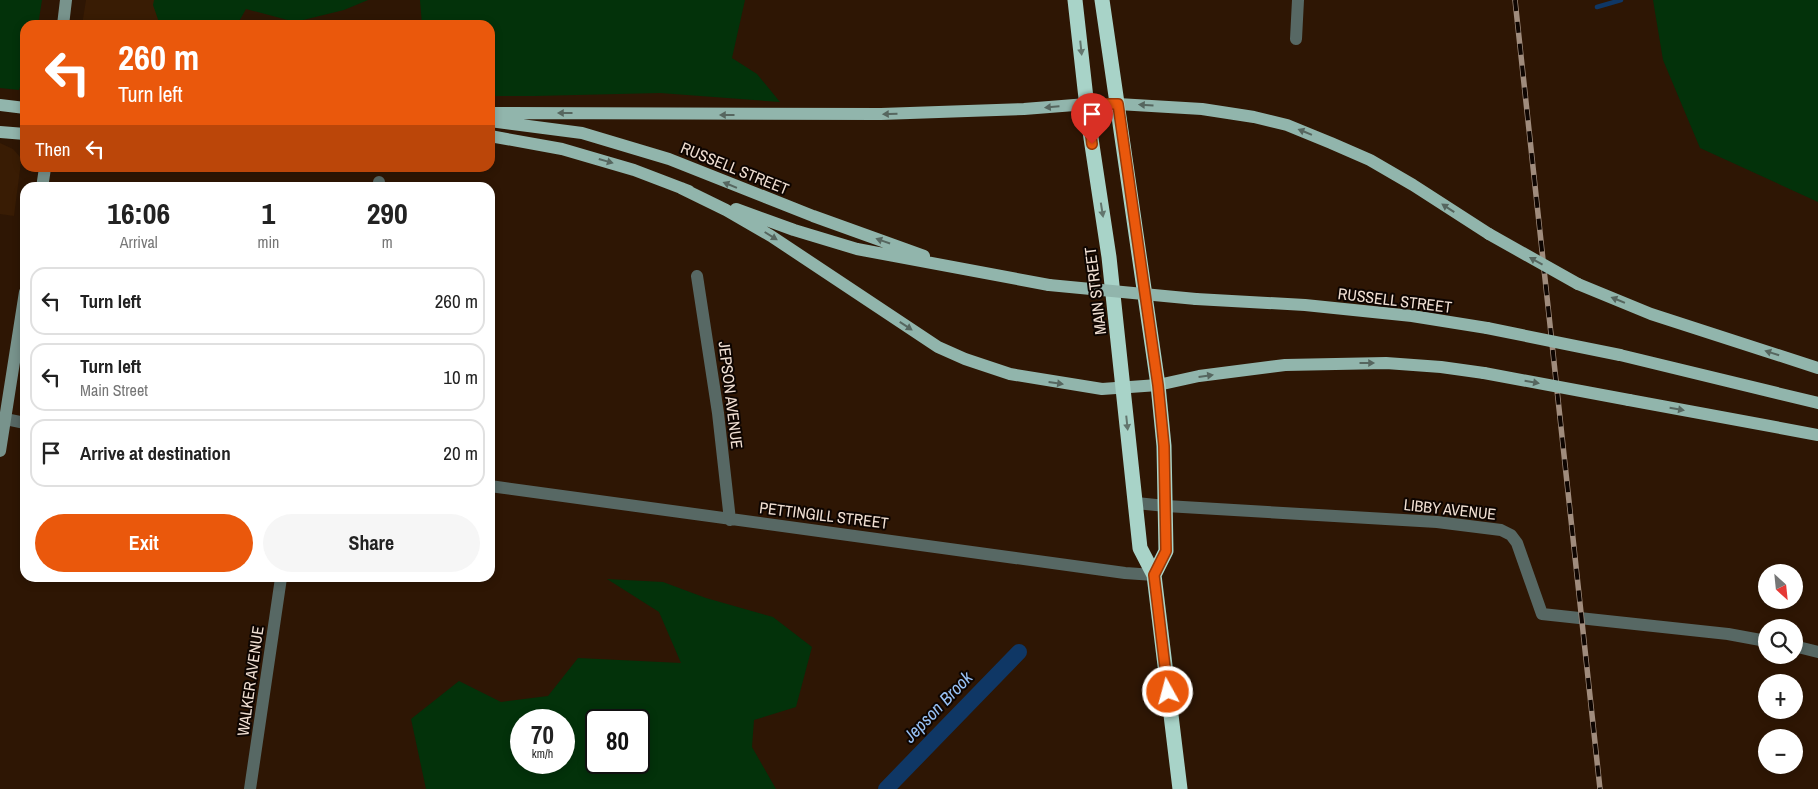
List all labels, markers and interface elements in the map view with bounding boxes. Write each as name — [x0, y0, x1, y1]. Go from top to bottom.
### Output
text: 260 m — [118, 34, 199, 81]
icon: left — [35, 40, 100, 105]
one-way arrow — [1077, 41, 1085, 57]
text: Turn left — [118, 79, 183, 109]
pin — [1071, 93, 1113, 144]
icon: arrive — [1078, 100, 1106, 128]
one-way arrow — [1137, 101, 1153, 109]
one-way arrow — [1044, 103, 1060, 111]
one-way arrow — [557, 109, 573, 117]
one-way arrow — [882, 110, 898, 118]
one-way arrow — [719, 111, 735, 119]
one-way arrow — [1297, 128, 1312, 136]
icon: left — [81, 135, 109, 163]
text: Then — [35, 136, 71, 162]
street label: RUSSELL STREET — [678, 136, 792, 200]
one-way arrow — [598, 158, 613, 166]
one-way arrow — [723, 180, 737, 188]
text: 16:06 — [107, 193, 170, 233]
text: 1 — [262, 193, 275, 233]
text: 290 — [367, 193, 408, 233]
one-way arrow — [1098, 202, 1106, 218]
one-way arrow — [1442, 203, 1455, 213]
text: Arrival — [120, 231, 158, 253]
text: min — [257, 231, 279, 253]
text: m — [382, 231, 393, 253]
one-way arrow — [764, 231, 777, 240]
one-way arrow — [875, 237, 890, 244]
street label: MAIN STREET — [1079, 246, 1111, 336]
one-way arrow — [1529, 256, 1543, 265]
street label: RUSSELL STREET — [1337, 282, 1453, 318]
icon: left — [37, 287, 65, 315]
text: Turn left — [80, 288, 141, 314]
text: 260 m — [435, 288, 478, 314]
one-way arrow — [1611, 296, 1625, 304]
one-way arrow — [899, 321, 912, 331]
street label: JEPSON AVENUE — [713, 340, 749, 450]
one-way arrow — [1764, 349, 1779, 356]
text: Turn left — [80, 353, 141, 379]
one-way arrow — [1360, 359, 1376, 367]
icon: left — [37, 363, 65, 391]
text: 10 m — [443, 364, 478, 390]
one-way arrow — [1198, 371, 1214, 379]
one-way arrow — [1525, 378, 1541, 386]
text: Main Street — [80, 379, 148, 401]
one-way arrow — [1048, 379, 1064, 387]
one-way arrow — [1669, 405, 1685, 413]
one-way arrow — [1123, 415, 1131, 431]
icon: arrive — [37, 439, 65, 467]
text: Arrive at destination — [80, 440, 231, 466]
text: 20 m — [443, 440, 478, 466]
street label: LIBBY AVENUE — [1403, 493, 1497, 525]
street label: PETTINGILL STREET — [758, 496, 890, 534]
button: Exit — [35, 514, 253, 572]
button: Share — [263, 514, 480, 572]
north arrow — [1758, 564, 1802, 609]
map controls — [1758, 564, 1803, 774]
button: search — [1758, 619, 1803, 664]
street label: WALKER AVENUE — [231, 625, 269, 737]
water label: Jepson Brook — [897, 665, 978, 749]
position arrow — [1141, 665, 1193, 717]
button: + — [1758, 674, 1803, 719]
speed limit sign: 80 — [585, 709, 650, 774]
text: 70 — [531, 718, 554, 752]
button: − — [1758, 729, 1803, 774]
text: km/h — [532, 746, 553, 762]

